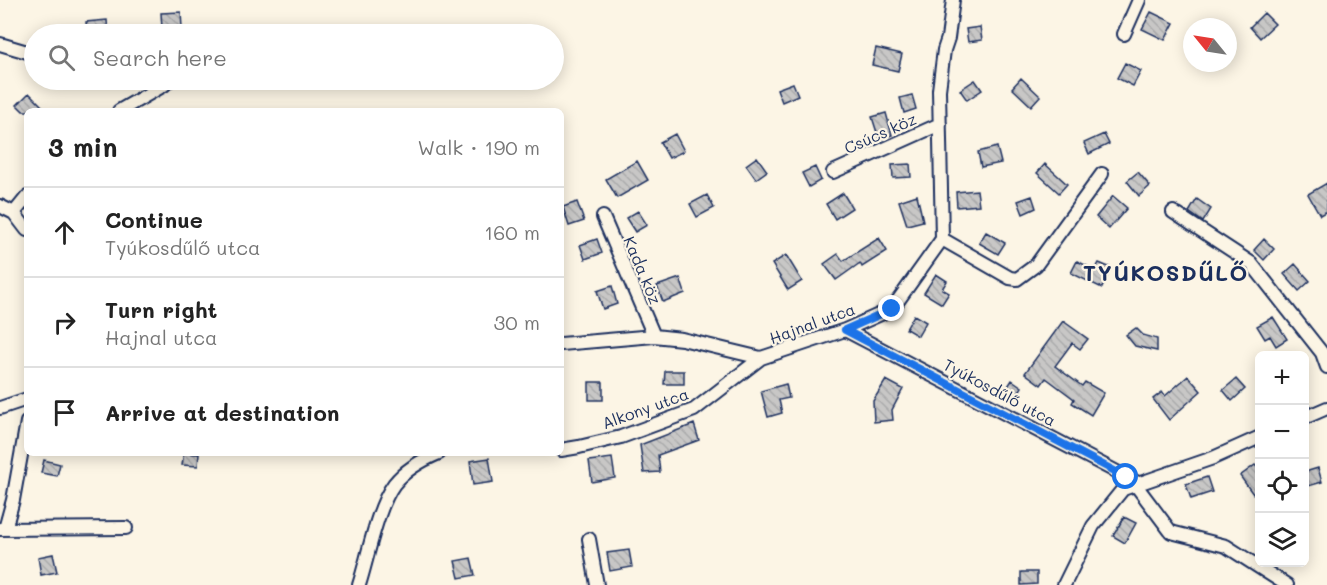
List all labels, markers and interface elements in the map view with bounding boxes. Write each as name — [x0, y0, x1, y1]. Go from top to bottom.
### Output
north arrow — [1183, 18, 1237, 72]
search box — [24, 24, 564, 90]
icon: search — [45, 41, 78, 74]
text: Search here — [93, 43, 227, 72]
street label: Csúcs köz — [840, 108, 920, 158]
text: 3 min — [48, 130, 117, 164]
text: Walk · 190 m — [417, 134, 540, 160]
text: Continue — [105, 205, 203, 234]
icon: ahead — [48, 216, 81, 249]
text: 160 m — [484, 219, 540, 245]
street label: Kada köz — [619, 233, 667, 307]
text: Tyúkosdűlő utca — [105, 234, 261, 260]
district label: TYÚKOSDŰLŐ — [1083, 258, 1249, 287]
text: Turn right — [105, 295, 217, 324]
route end — [878, 295, 904, 321]
street label: Hajnal utca — [766, 298, 858, 348]
icon: right — [48, 306, 81, 339]
text: 30 m — [494, 309, 540, 335]
text: Hajnal utca — [105, 324, 217, 350]
map controls — [1255, 351, 1309, 567]
button: + — [1255, 351, 1309, 405]
street label: Tyúkosdűlő utca — [940, 354, 1060, 431]
street label: Alkony utca — [599, 383, 691, 433]
icon: arrive — [48, 396, 81, 429]
text: Arrive at destination — [105, 398, 340, 427]
button: − — [1255, 405, 1309, 459]
button: locate — [1255, 459, 1309, 513]
route start — [1112, 463, 1138, 489]
button: layers — [1255, 513, 1309, 567]

